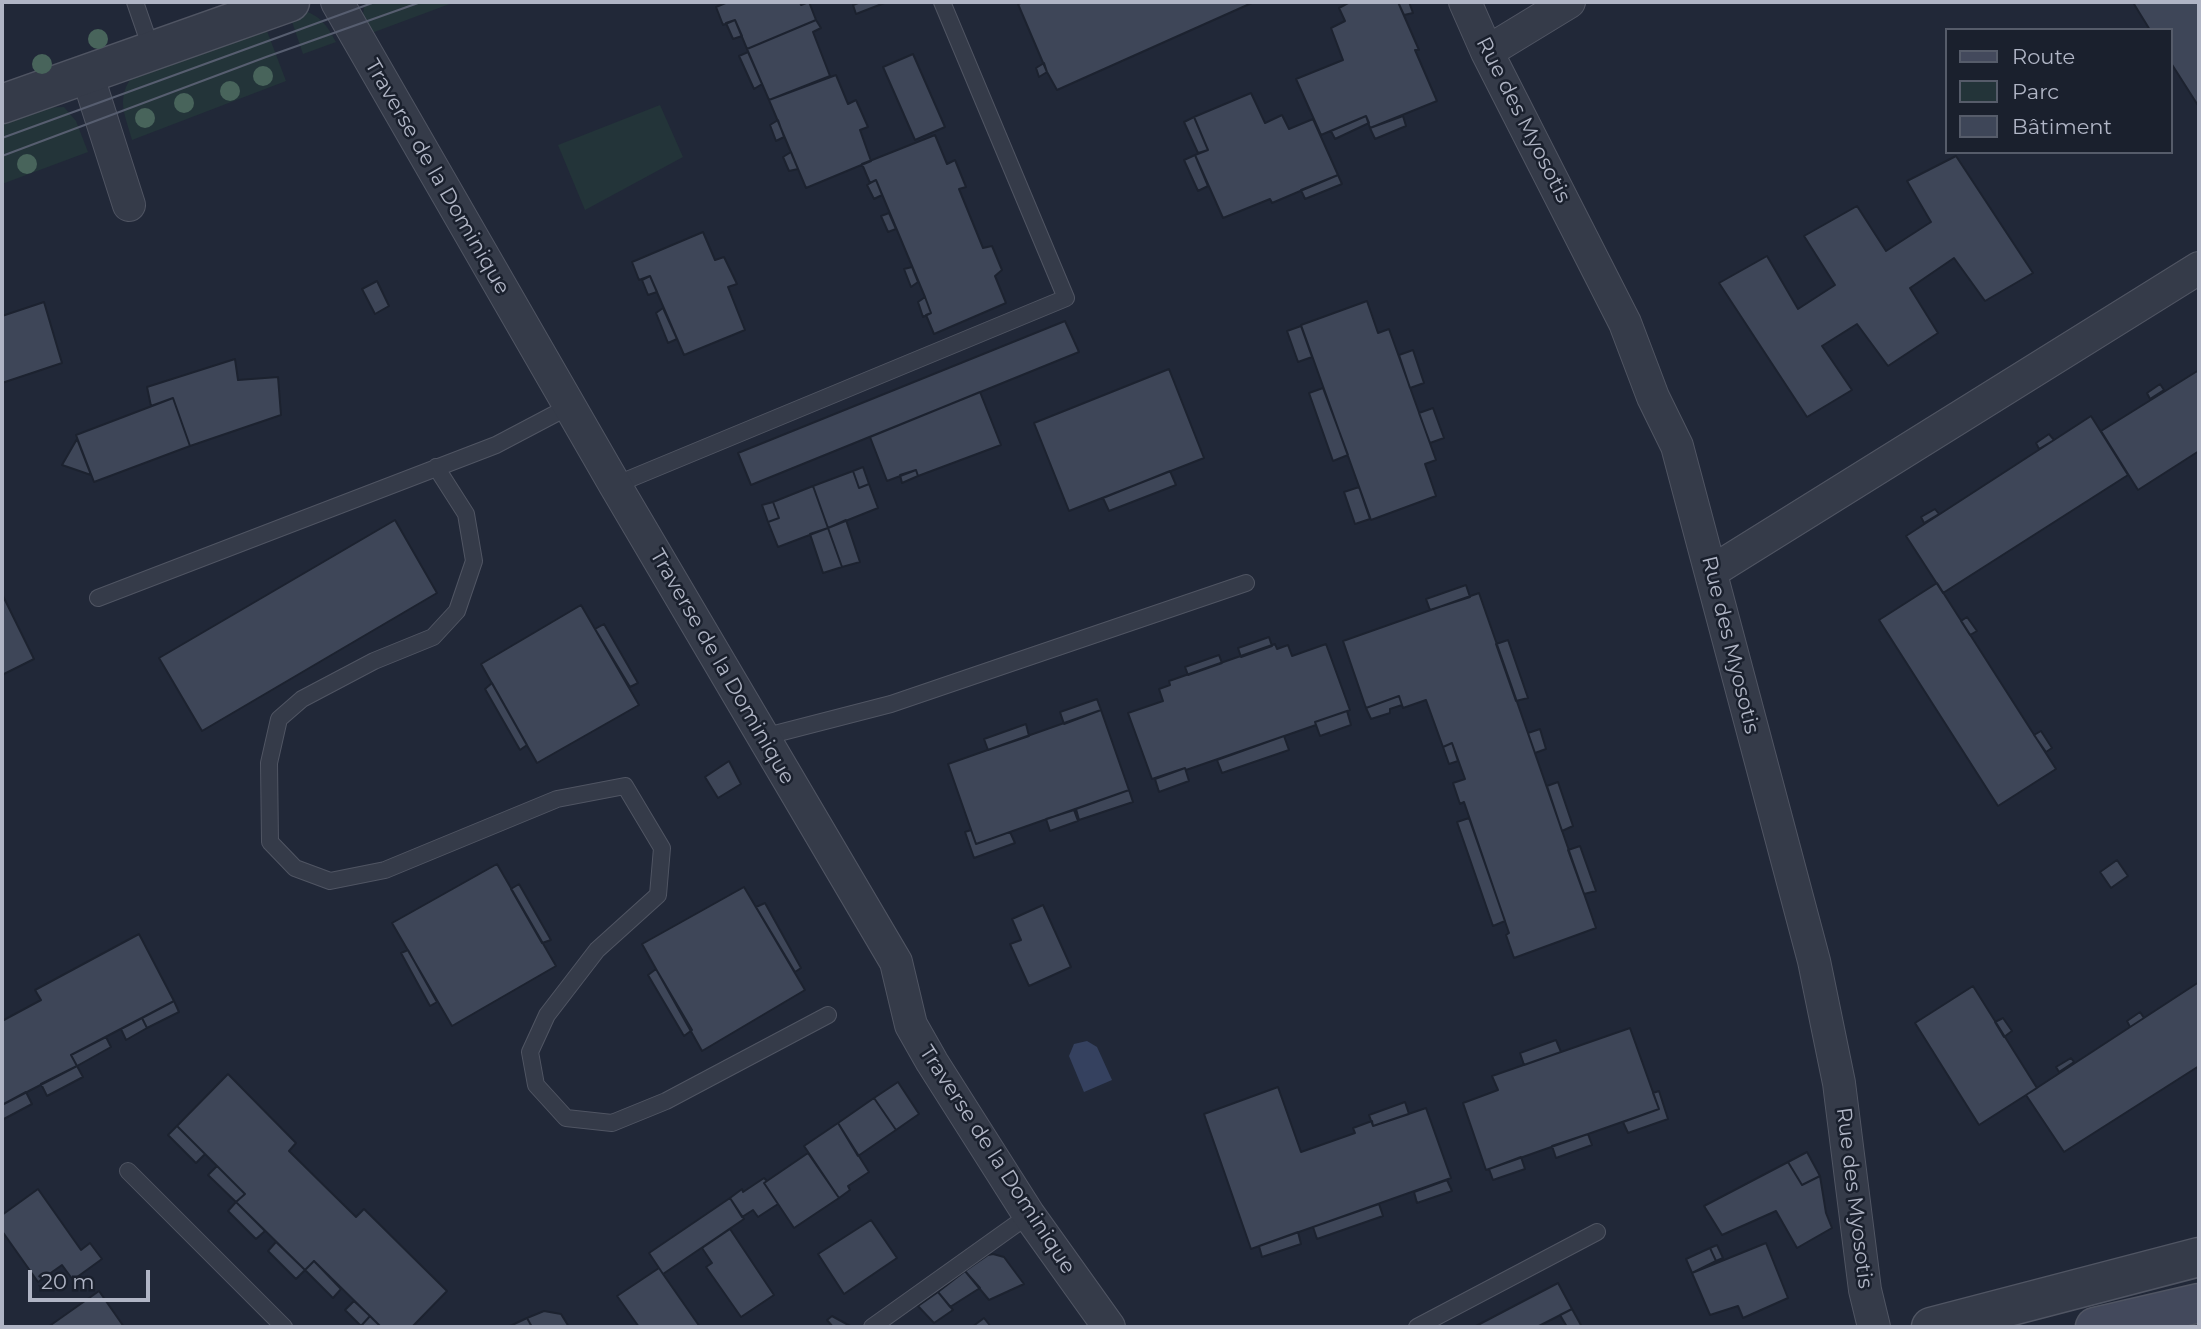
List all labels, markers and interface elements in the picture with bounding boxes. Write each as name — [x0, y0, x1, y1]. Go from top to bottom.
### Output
legend — [1946, 28, 2173, 154]
street label: Rue des Myosotis — [1470, 33, 1576, 207]
text: Route — [2012, 44, 2075, 69]
street label: Traverse de la Dominique — [359, 55, 515, 299]
text: Parc — [2012, 79, 2059, 104]
text: Bâtiment — [2012, 114, 2112, 139]
street label: Traverse de la Dominique — [644, 545, 800, 789]
street label: Rue des Myosotis — [1696, 554, 1764, 736]
street label: Traverse de la Dominique — [914, 1041, 1080, 1279]
street label: Rue des Myosotis — [1830, 1106, 1878, 1290]
scale bar — [32, 1256, 154, 1300]
text: 20 m — [41, 1269, 95, 1294]

